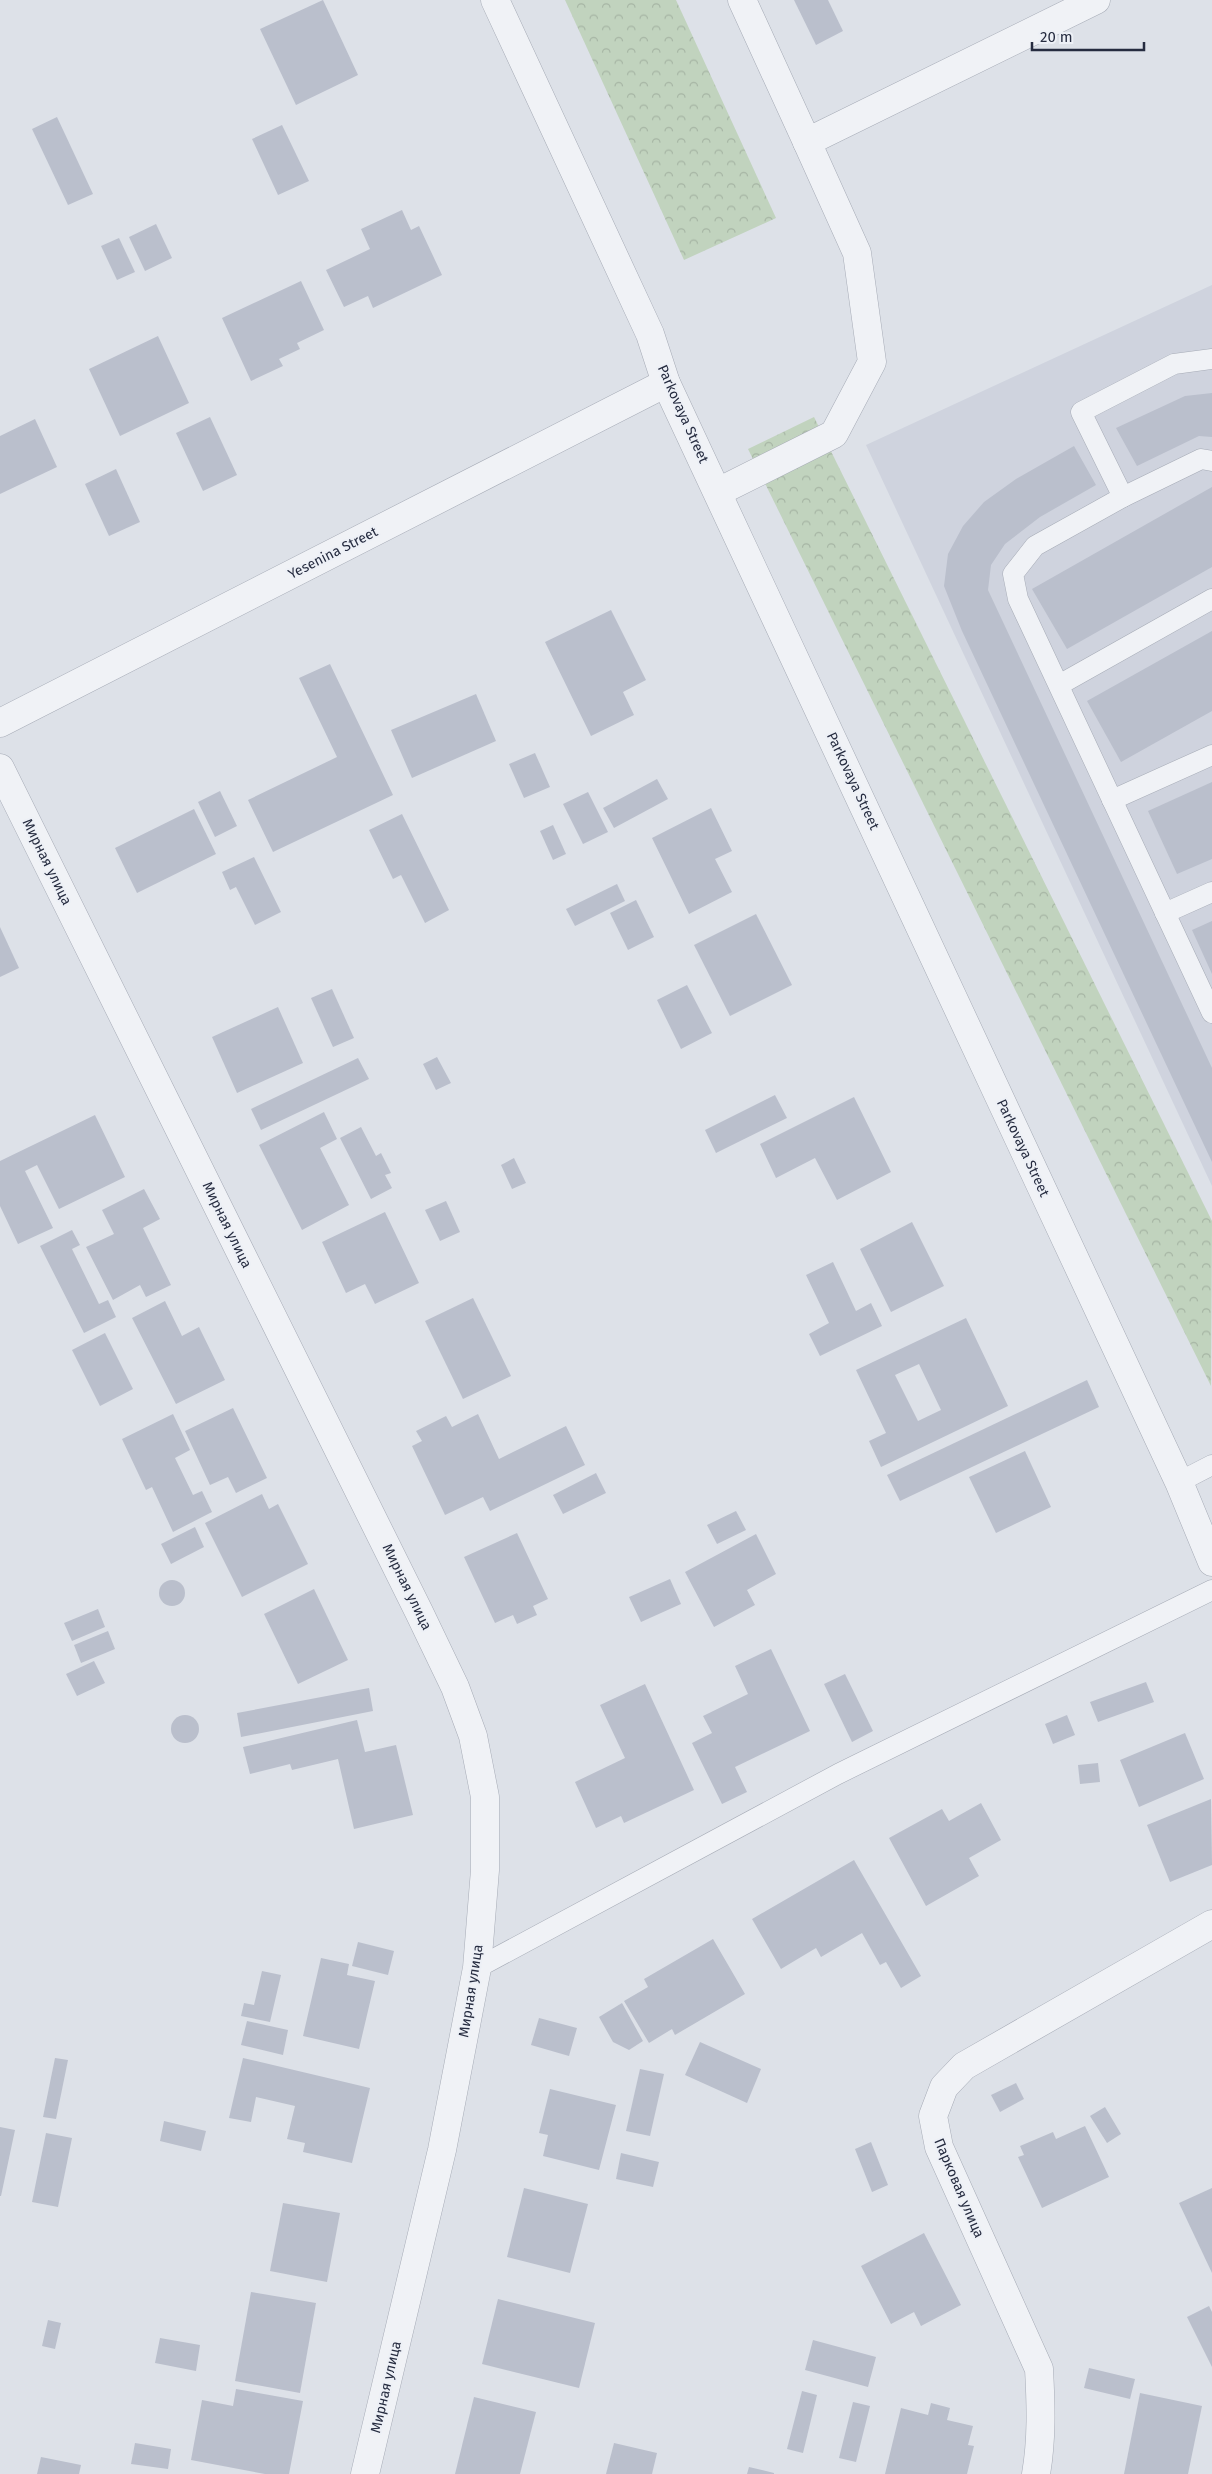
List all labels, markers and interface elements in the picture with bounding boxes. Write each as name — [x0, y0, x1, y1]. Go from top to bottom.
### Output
scale bar — [1032, 20, 1144, 52]
text: 20 m — [1040, 28, 1073, 46]
street label: Parkovaya Street — [654, 362, 713, 467]
street label: Yesenina Street — [285, 523, 382, 583]
street label: Parkovaya Street — [823, 730, 883, 833]
street label: Мирная улица — [19, 816, 75, 908]
street label: Parkovaya Street — [993, 1097, 1053, 1200]
street label: Мирная улица — [199, 1179, 255, 1271]
street label: Мирная улица — [379, 1541, 435, 1633]
street label: Мирная улица — [455, 1943, 487, 2039]
street label: Парковая улица — [930, 2136, 988, 2240]
street label: Мирная улица — [367, 2339, 405, 2435]

